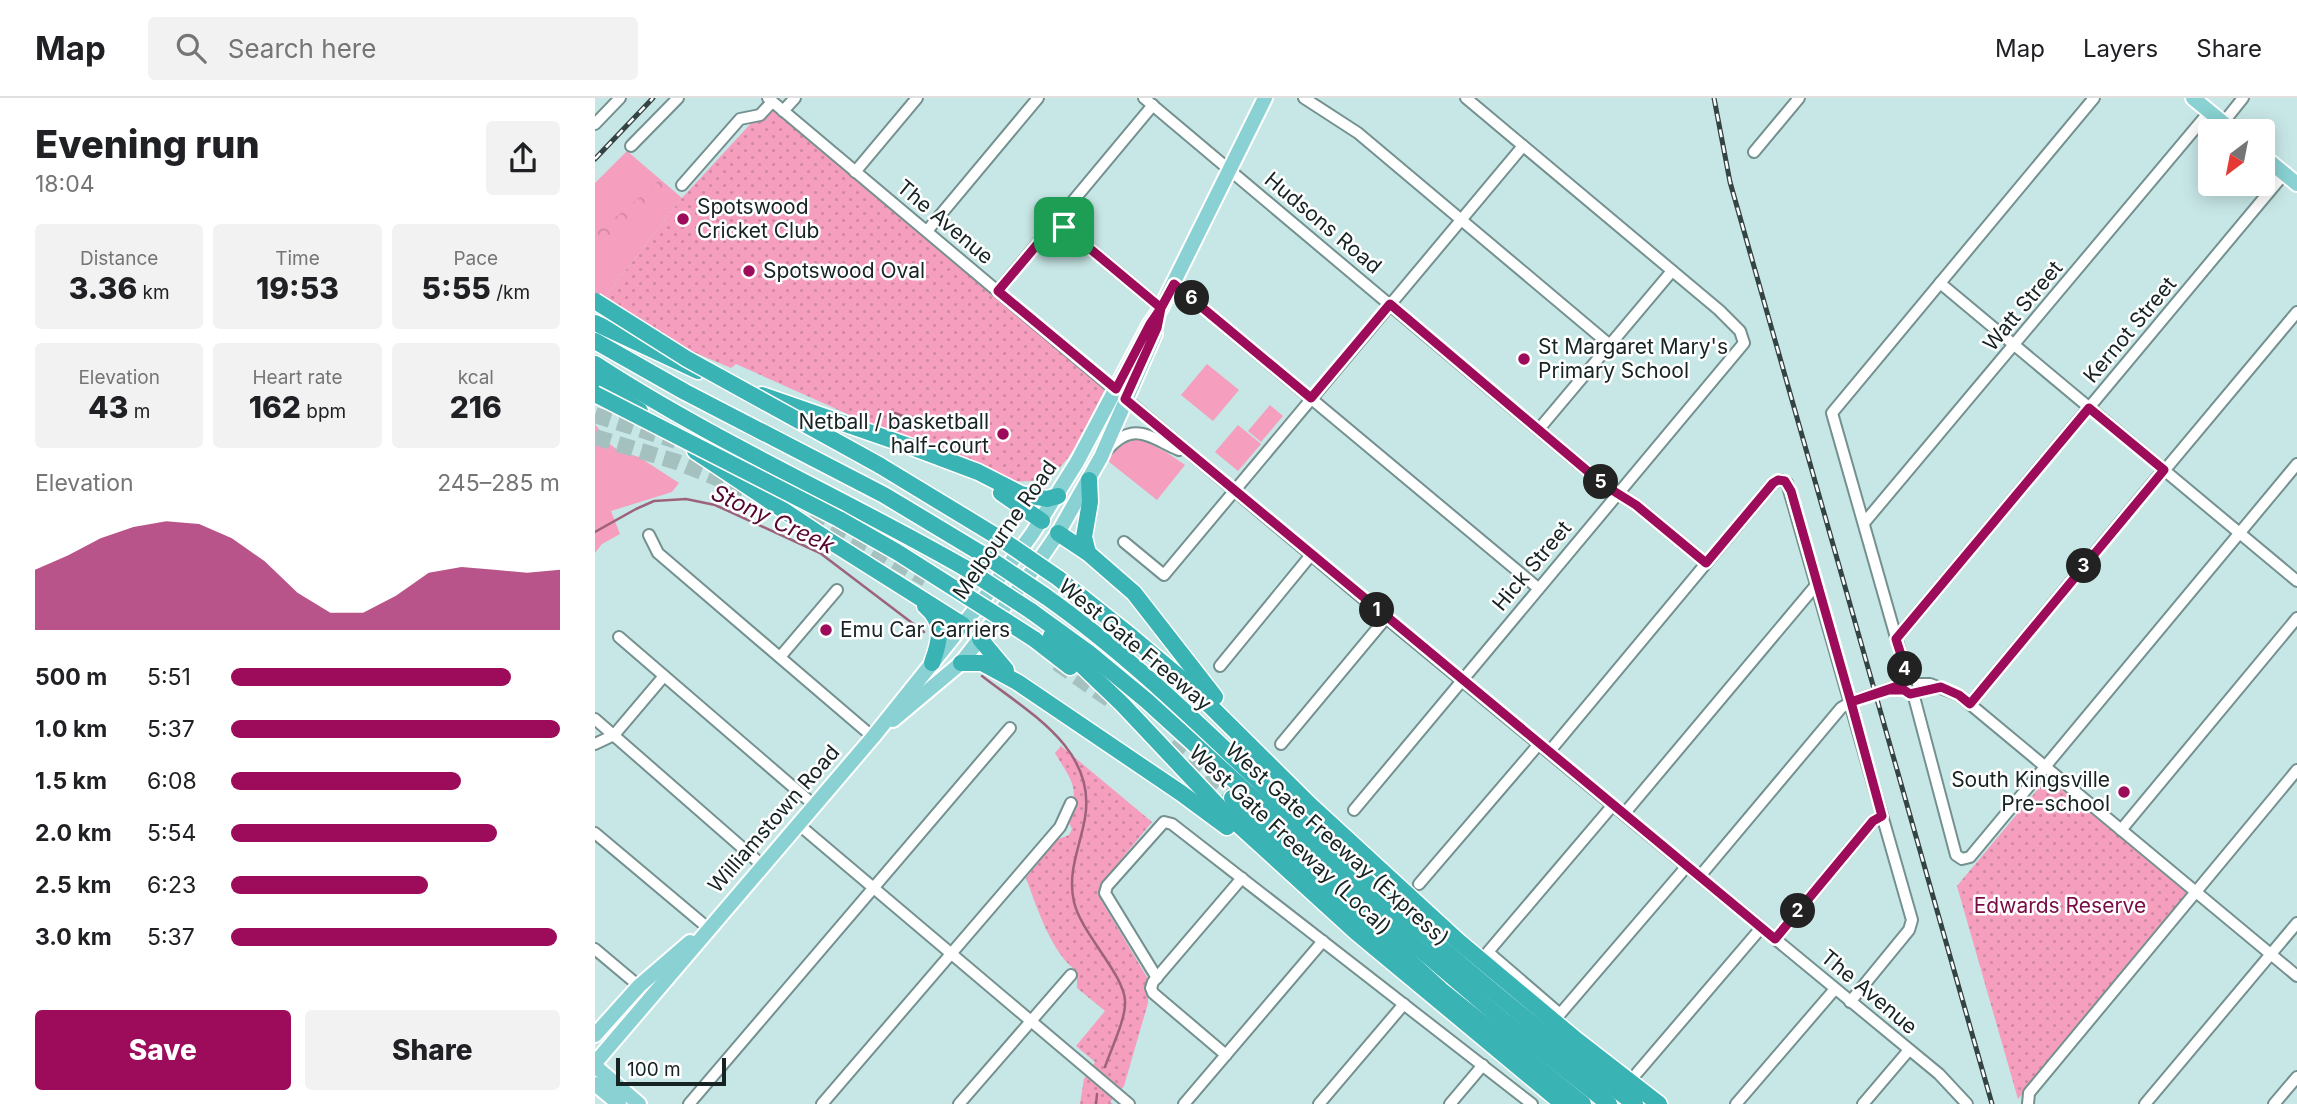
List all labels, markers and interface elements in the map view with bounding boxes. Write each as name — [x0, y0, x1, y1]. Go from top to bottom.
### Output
search box — [148, 17, 638, 80]
text: Map — [35, 28, 106, 68]
icon: search — [172, 29, 210, 67]
text: Search here — [228, 33, 376, 64]
text: Map — [1995, 34, 2045, 63]
text: Layers — [2083, 34, 2158, 63]
text: Share — [2196, 34, 2262, 63]
north arrow — [2198, 119, 2275, 196]
map controls — [2198, 119, 2275, 196]
text: Evening run — [35, 121, 260, 167]
button: share — [486, 121, 560, 195]
street label: Hudsons Road — [1260, 167, 1387, 279]
text: 18:04 — [35, 170, 95, 198]
street label: The Avenue — [892, 174, 999, 269]
place label: Spotswood Cricket Club — [697, 194, 819, 243]
pin — [1034, 197, 1094, 257]
icon: arrive — [1045, 208, 1083, 246]
marker: Spotswood Cricket Club — [675, 211, 691, 227]
text: Distance — [80, 247, 158, 270]
text: Time — [275, 247, 320, 270]
text: Pace — [453, 247, 498, 270]
street label: Watt Street — [1978, 255, 2068, 356]
place label: Spotswood Oval — [763, 258, 925, 283]
marker: Spotswood Oval — [741, 263, 757, 279]
text: 3.36 — [69, 270, 137, 306]
text: 19:53 — [256, 270, 339, 306]
text: 5:55 — [422, 270, 491, 306]
street label: Kernot Street — [2078, 271, 2181, 388]
pin: 6 — [1175, 280, 1209, 316]
text: km — [137, 281, 170, 304]
text: /km — [491, 281, 530, 304]
text: 6 — [1185, 286, 1198, 309]
place label: St Margaret Mary's Primary School — [1538, 334, 1728, 383]
marker: St Margaret Mary's Primary School — [1516, 351, 1532, 367]
text: Elevation — [78, 366, 160, 389]
text: Heart rate — [252, 366, 342, 389]
text: kcal — [458, 366, 494, 389]
text: 43 — [88, 389, 128, 425]
text: 162 — [249, 389, 301, 425]
text: 216 — [450, 389, 502, 425]
text: m — [128, 400, 150, 423]
text: bpm — [301, 400, 346, 423]
place label: Netball / basketball half-court — [799, 409, 989, 458]
marker: Netball / basketball half-court — [995, 426, 1011, 442]
street label: Melbourne Road — [947, 456, 1062, 604]
pin: 5 — [1583, 464, 1619, 500]
text: Elevation — [35, 469, 134, 497]
text: 245–285 m — [437, 469, 560, 497]
text: 5 — [1594, 470, 1607, 493]
water label: Stony Creek — [707, 478, 839, 560]
street label: Hick Street — [1487, 516, 1576, 616]
pin: 3 — [2067, 548, 2101, 584]
text: 3 — [2077, 554, 2090, 577]
street label: West Gate Freeway — [1054, 573, 1217, 716]
pin: 1 — [1359, 592, 1395, 628]
text: 1 — [1372, 598, 1381, 621]
place label: Emu Car Carriers — [840, 617, 1010, 642]
marker: Emu Car Carriers — [818, 622, 834, 638]
pin: 4 — [1887, 652, 1923, 686]
text: 4 — [1898, 657, 1911, 680]
text: 500 m — [35, 663, 107, 691]
text: 5:51 — [147, 663, 191, 691]
text: 1.0 km — [35, 715, 107, 743]
text: 5:37 — [147, 715, 195, 743]
street label: West Gate Freeway (Express) — [1220, 737, 1454, 951]
street label: Williamstown Road — [703, 740, 845, 898]
street label: West Gate Freeway (Local) — [1184, 740, 1396, 940]
text: 1.5 km — [35, 767, 107, 795]
text: 6:08 — [147, 767, 197, 795]
place label: South Kingsville Pre-school — [1951, 767, 2110, 816]
marker: South Kingsville Pre-school — [2116, 784, 2132, 800]
text: 2.0 km — [35, 819, 112, 847]
text: 5:54 — [147, 819, 196, 847]
text: 2.5 km — [35, 871, 112, 899]
text: 6:23 — [147, 871, 196, 899]
park label: Edwards Reserve — [1974, 893, 2146, 918]
pin: 2 — [1781, 894, 1815, 928]
text: 2 — [1792, 899, 1803, 922]
text: 3.0 km — [35, 923, 112, 951]
text: 5:37 — [147, 923, 195, 951]
street label: The Avenue — [1816, 944, 1923, 1039]
button: Save — [35, 1010, 291, 1090]
button: Share — [305, 1010, 560, 1090]
scale bar — [616, 1055, 726, 1087]
text: 100 m — [627, 1058, 681, 1081]

